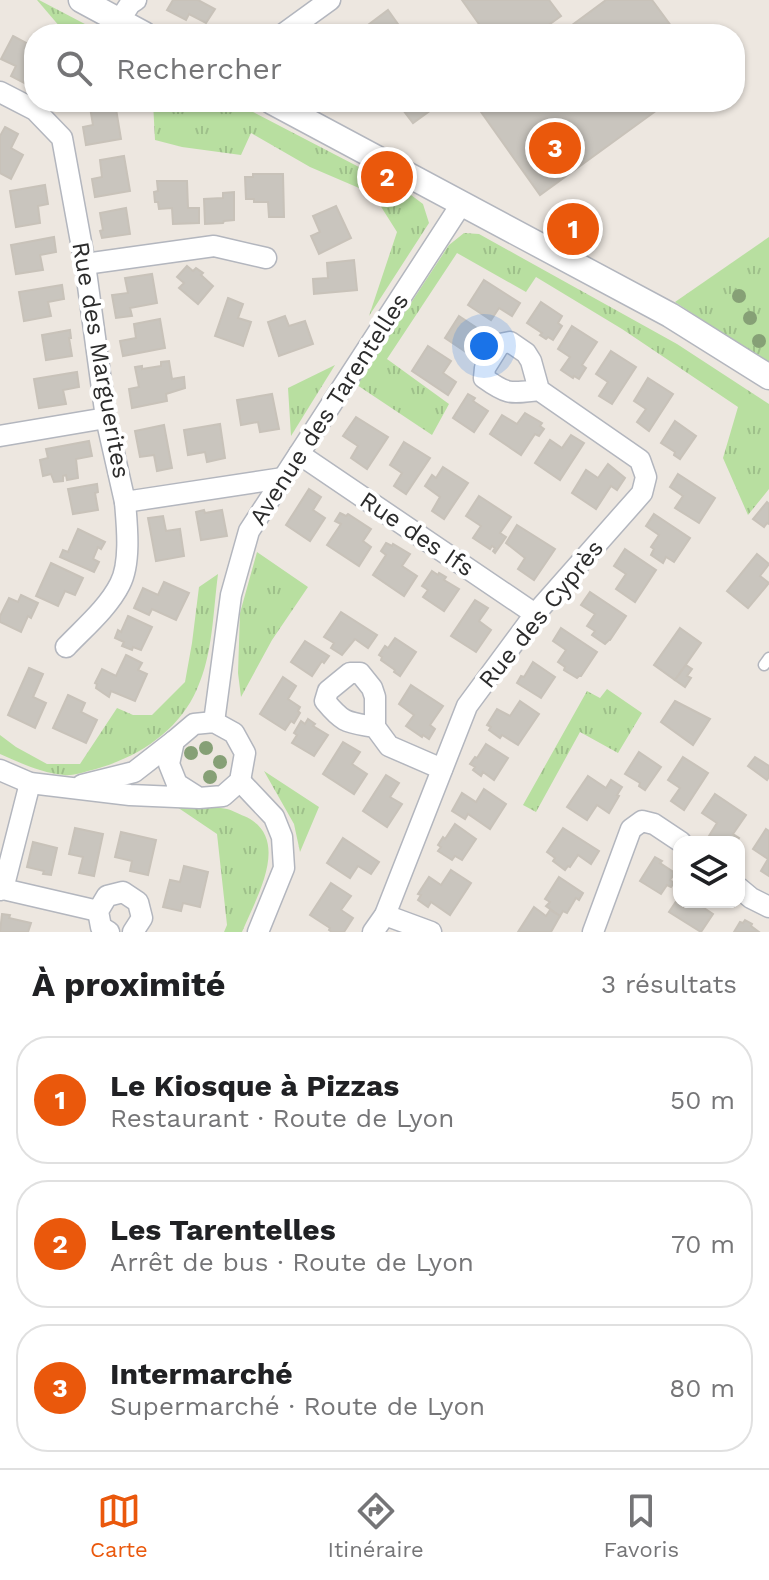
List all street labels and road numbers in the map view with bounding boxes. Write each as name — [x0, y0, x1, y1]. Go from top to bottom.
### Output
street label: Rue des Marguerites — [66, 240, 136, 480]
street label: Avenue des Tarentelles — [244, 288, 414, 530]
street label: Rue des Ifs — [355, 486, 479, 582]
street label: Rue des Cyprès — [473, 534, 609, 694]

